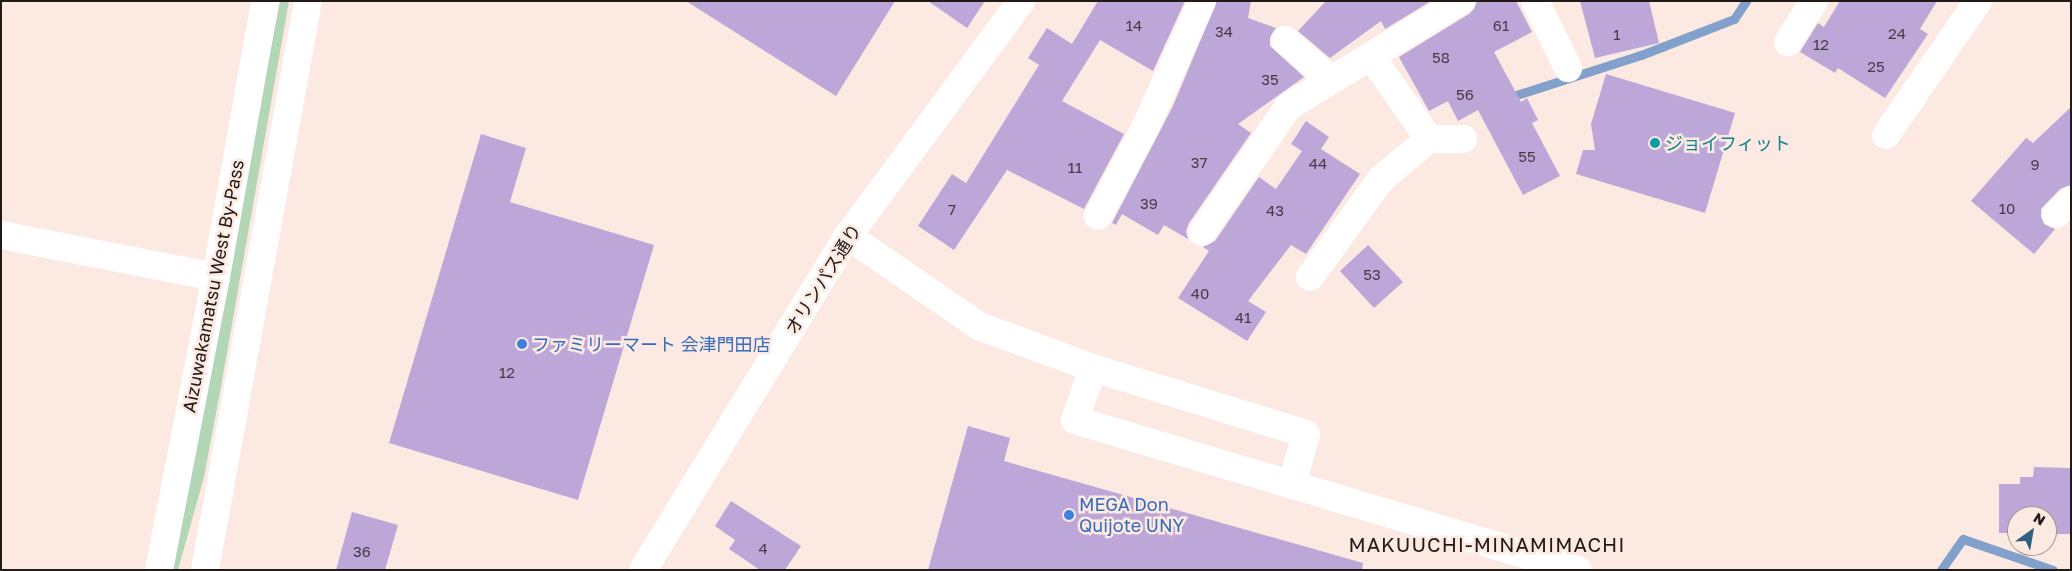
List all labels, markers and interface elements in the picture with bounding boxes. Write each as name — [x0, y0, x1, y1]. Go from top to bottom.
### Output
house number: 14 — [1126, 17, 1142, 35]
house number: 61 — [1493, 17, 1509, 35]
house number: 34 — [1215, 23, 1233, 41]
house number: 24 — [1888, 25, 1906, 43]
house number: 1 — [1613, 26, 1621, 44]
house number: 12 — [1813, 36, 1829, 54]
house number: 58 — [1432, 49, 1450, 67]
house number: 25 — [1867, 58, 1885, 76]
house number: 35 — [1261, 71, 1279, 89]
house number: 56 — [1456, 86, 1474, 104]
place label: ジョイフィット — [1665, 132, 1791, 154]
marker: ジョイフィット — [1649, 137, 1661, 149]
house number: 55 — [1518, 148, 1536, 166]
house number: 37 — [1191, 154, 1207, 172]
house number: 44 — [1309, 155, 1327, 173]
house number: 9 — [2030, 156, 2040, 174]
street label: Aizuwakamatsu West By-Pass — [178, 158, 248, 414]
house number: 11 — [1068, 159, 1082, 177]
house number: 39 — [1140, 195, 1158, 213]
house number: 10 — [1999, 200, 2015, 218]
house number: 7 — [948, 201, 956, 219]
house number: 43 — [1266, 202, 1284, 220]
street label: オリンパス通り — [780, 220, 866, 338]
house number: 53 — [1363, 266, 1381, 284]
house number: 40 — [1191, 285, 1209, 303]
house number: 41 — [1235, 309, 1251, 327]
place label: ファミリーマート 会津門田店 — [532, 333, 770, 355]
marker: ファミリーマート 会津門田店 — [516, 338, 528, 350]
house number: 12 — [499, 364, 515, 382]
place label: MEGA Don Quijote UNY — [1079, 494, 1184, 536]
north arrow — [2007, 506, 2057, 556]
marker: MEGA Don Quijote UNY — [1063, 509, 1075, 521]
text: N — [2031, 509, 2049, 529]
district label: MAKUUCHI-MINAMIMACHI — [1346, 532, 1628, 556]
house number: 4 — [758, 540, 768, 558]
house number: 36 — [353, 543, 371, 561]

